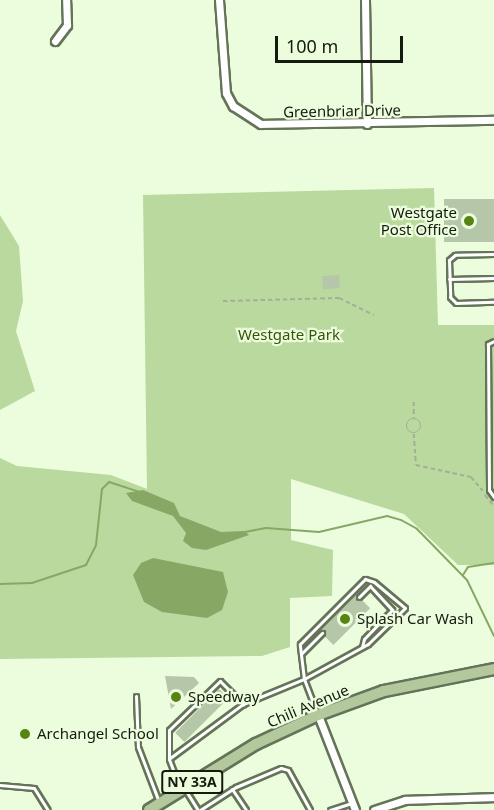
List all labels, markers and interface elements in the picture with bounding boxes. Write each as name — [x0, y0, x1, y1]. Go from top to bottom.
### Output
scale bar — [278, 24, 406, 62]
text: 100 m — [286, 34, 338, 58]
street label: Greenbriar Drive — [283, 101, 401, 121]
place label: Westgate Post Office — [381, 203, 457, 238]
marker: Westgate Post Office — [462, 214, 476, 228]
park label: Westgate Park — [238, 326, 340, 344]
place label: Splash Car Wash — [357, 610, 474, 628]
marker: Splash Car Wash — [338, 612, 352, 626]
street label: Chili Avenue — [264, 681, 352, 731]
place label: Speedway — [188, 688, 259, 706]
marker: Speedway — [169, 690, 183, 704]
place label: Archangel School — [37, 725, 159, 743]
marker: Archangel School — [18, 727, 32, 741]
road number: NY 33A — [160, 771, 224, 793]

